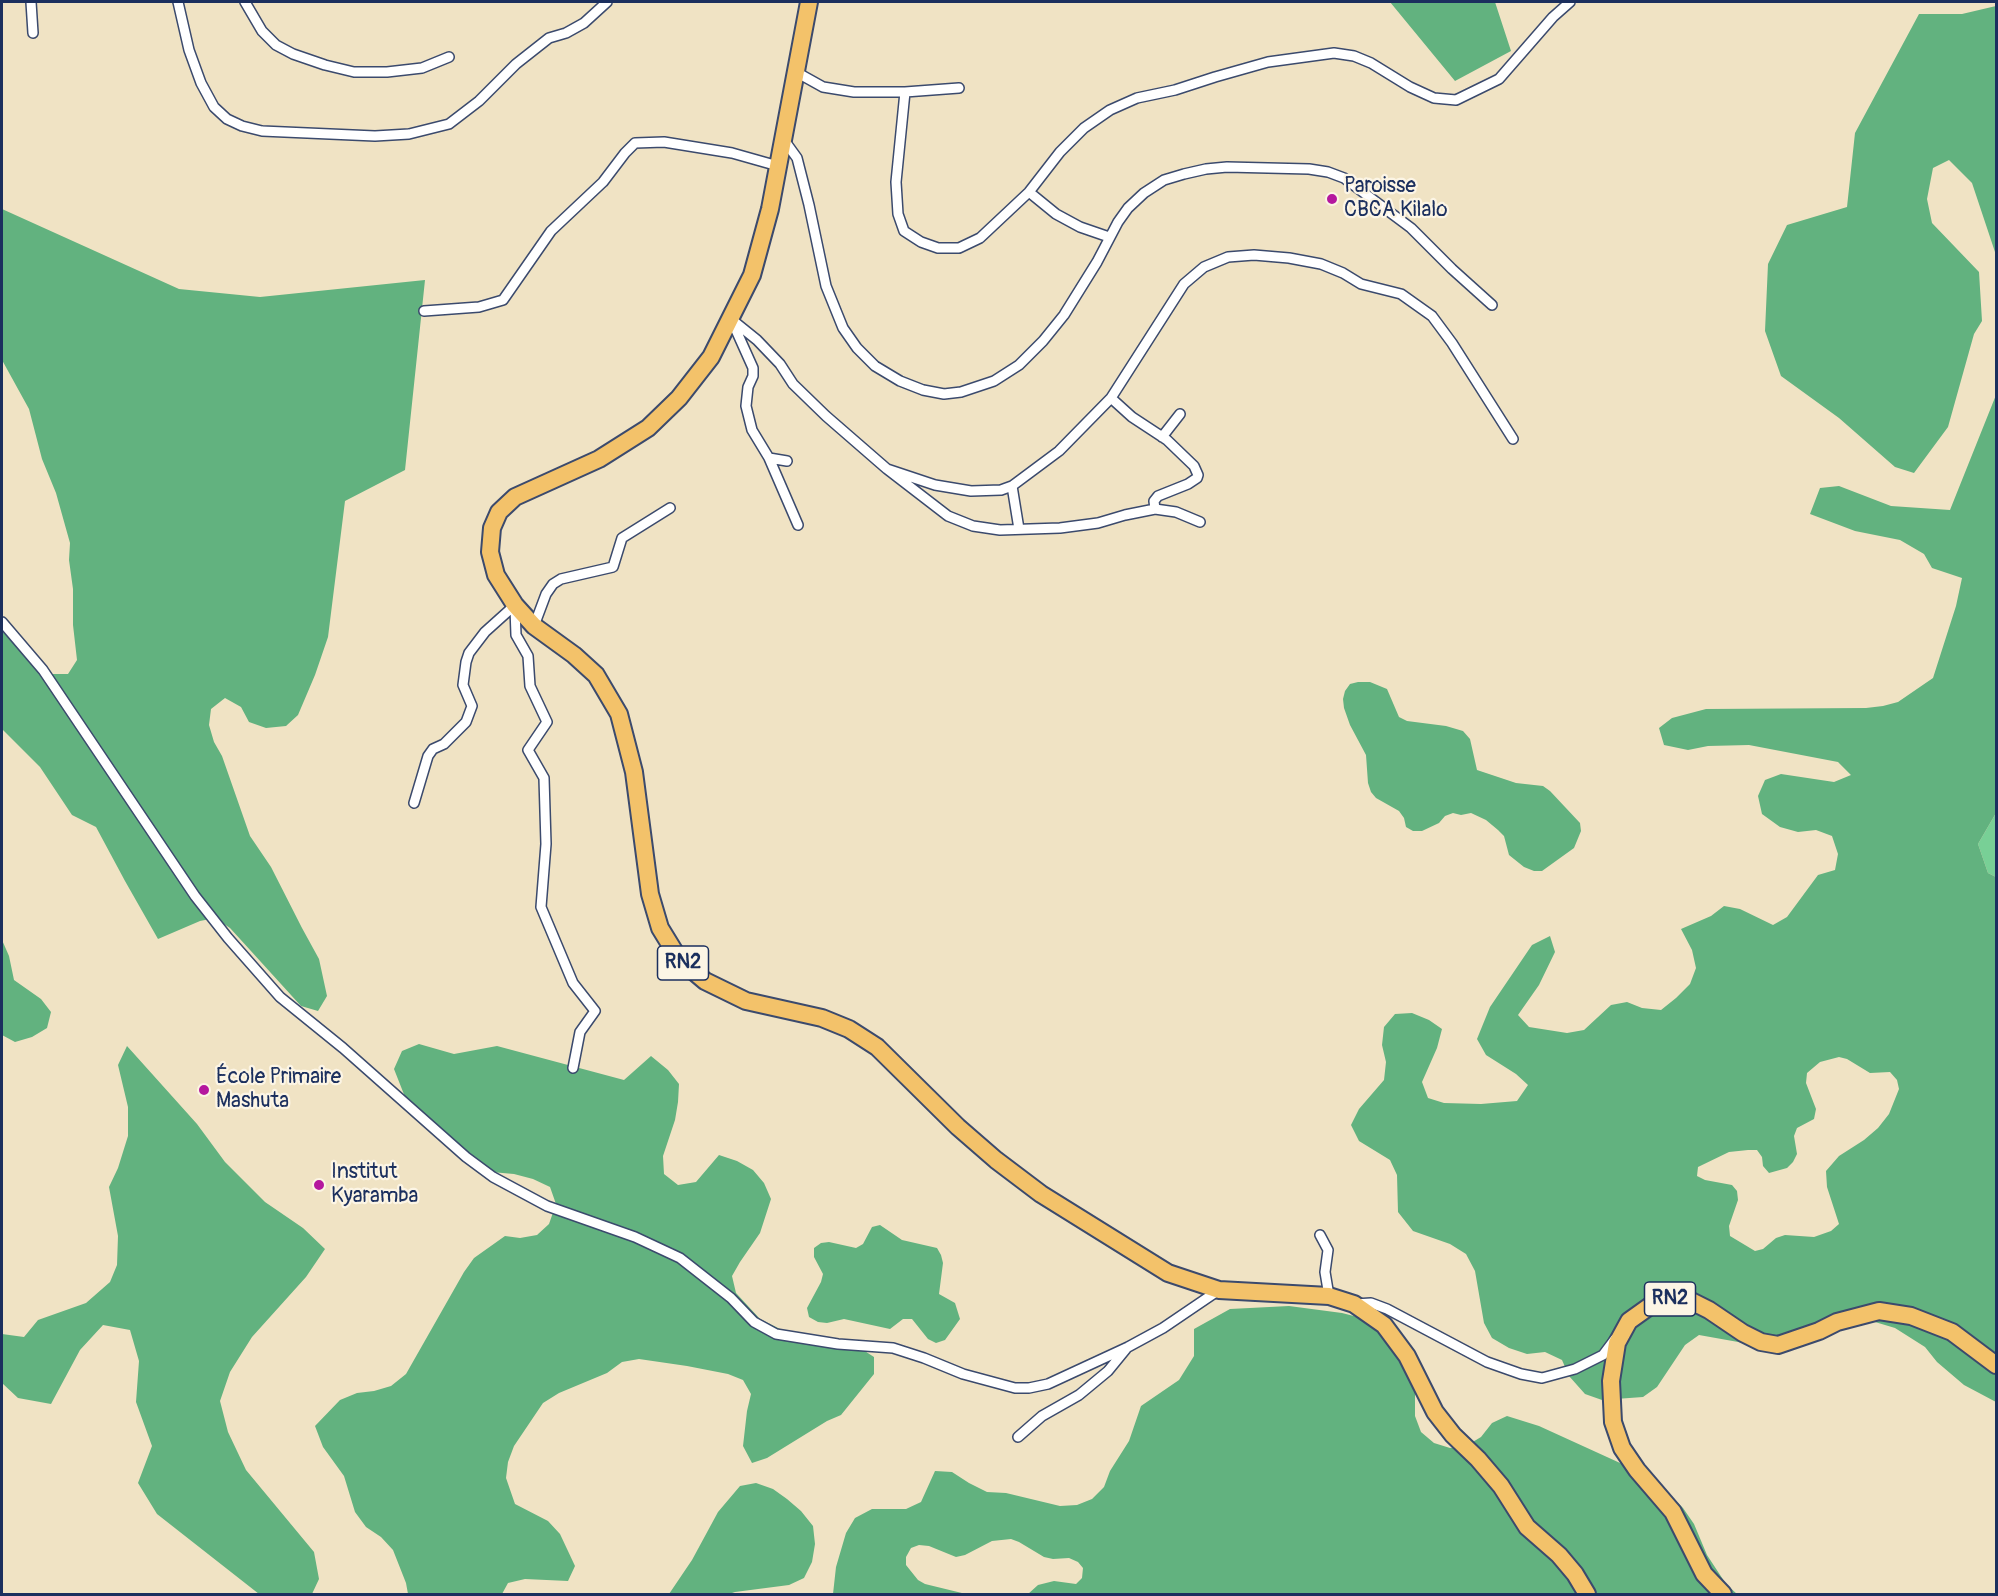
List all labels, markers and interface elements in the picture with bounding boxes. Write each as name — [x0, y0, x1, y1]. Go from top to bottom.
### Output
place label: Paroisse CBCA Kilalo — [1344, 174, 1447, 224]
marker: Paroisse CBCA Kilalo — [1325, 192, 1339, 206]
road number: RN2 — [658, 946, 708, 980]
place label: École Primaire Mashuta — [216, 1065, 341, 1115]
marker: École Primaire Mashuta — [197, 1083, 211, 1097]
place label: Institut Kyaramba — [331, 1160, 418, 1210]
marker: Institut Kyaramba — [312, 1178, 326, 1192]
road number: RN2 — [1644, 1282, 1696, 1316]

